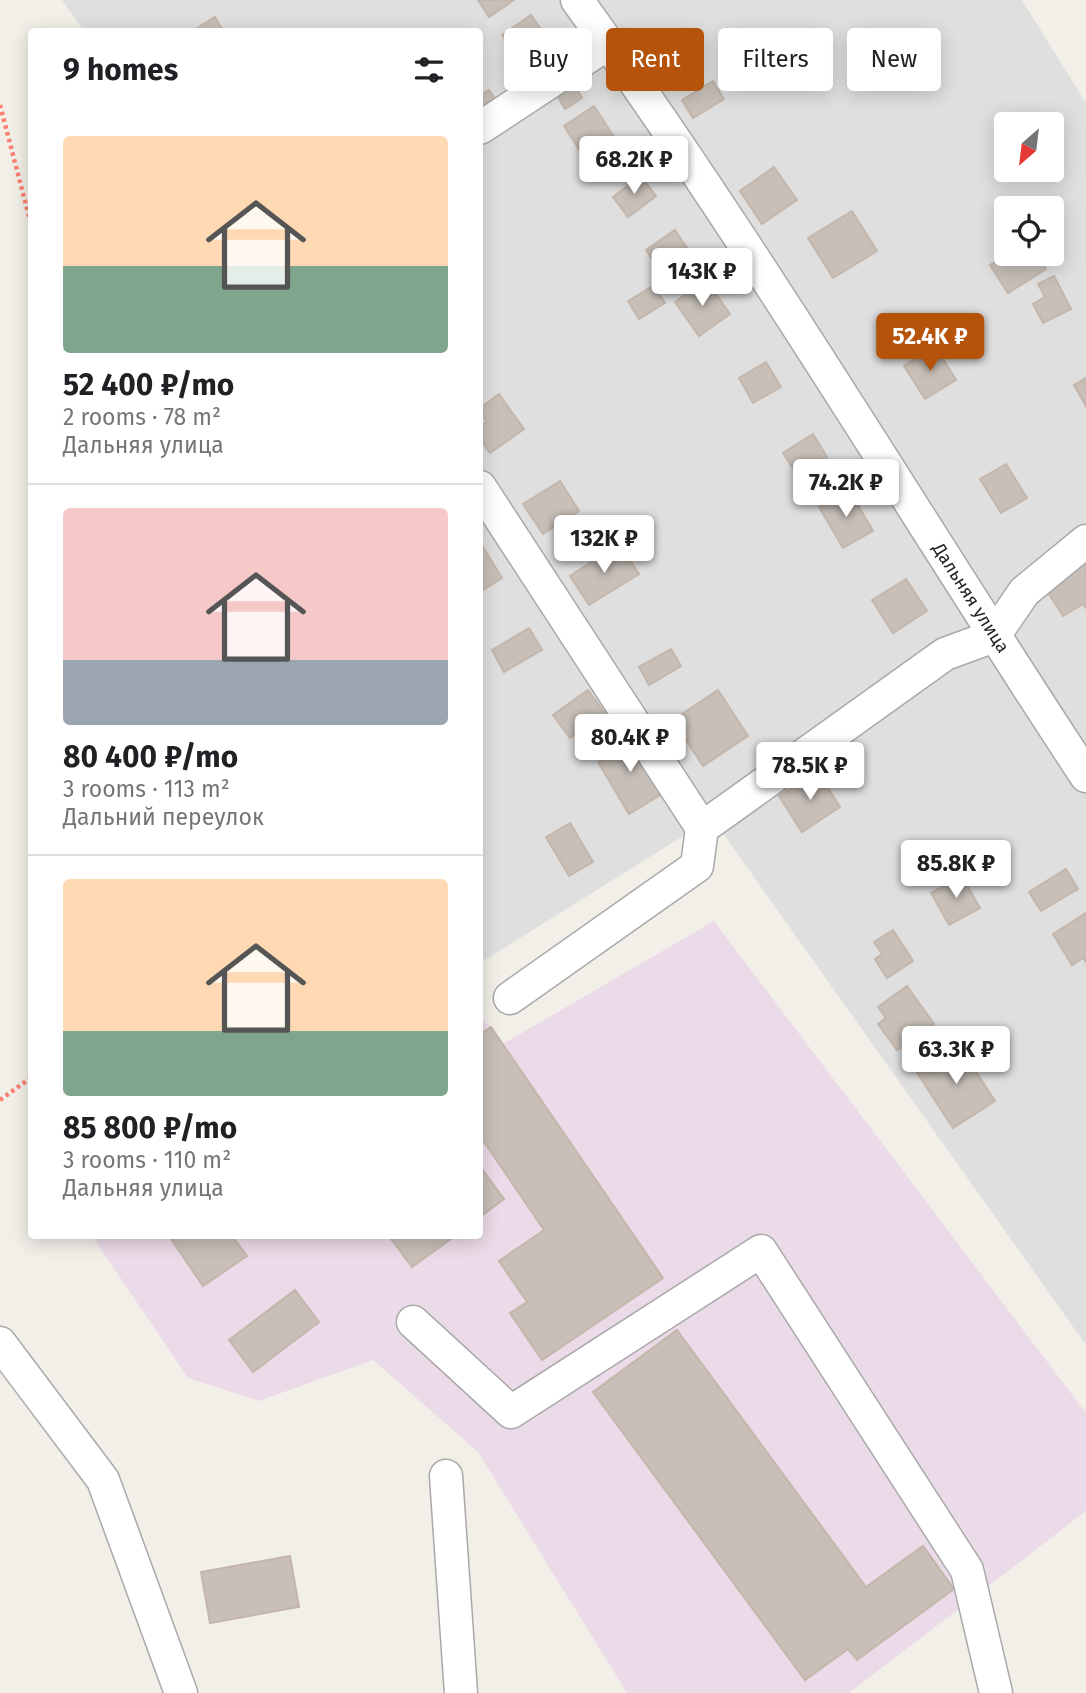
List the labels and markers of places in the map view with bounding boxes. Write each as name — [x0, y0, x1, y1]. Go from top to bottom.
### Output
pin: 68.2K ₽ — [569, 136, 699, 196]
pin: 143K ₽ — [645, 248, 759, 308]
pin: 52.4K ₽ — [865, 314, 995, 373]
pin: 74.2K ₽ — [781, 460, 911, 519]
pin: 132K ₽ — [547, 516, 661, 575]
pin: 80.4K ₽ — [565, 714, 695, 774]
pin: 78.5K ₽ — [745, 742, 875, 802]
pin: 85.8K ₽ — [891, 841, 1021, 900]
pin: 63.3K ₽ — [891, 1026, 1021, 1086]

